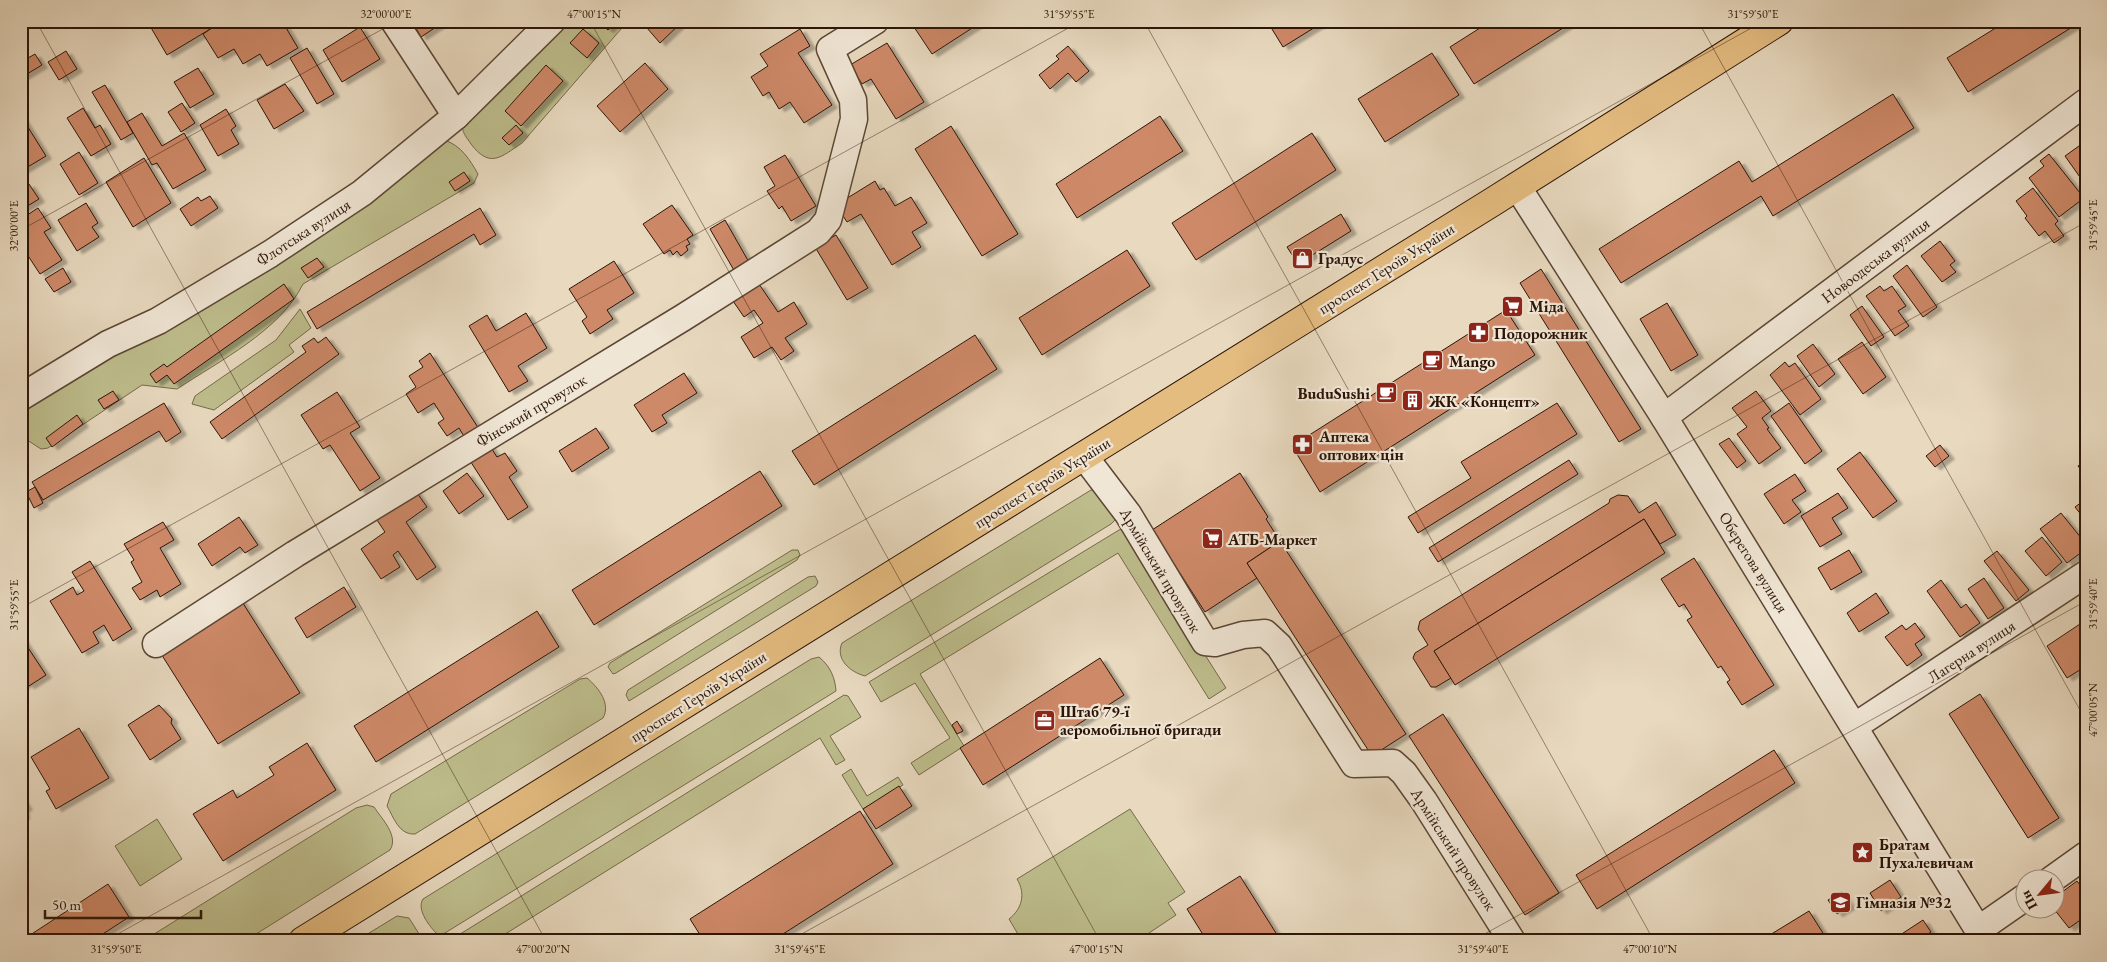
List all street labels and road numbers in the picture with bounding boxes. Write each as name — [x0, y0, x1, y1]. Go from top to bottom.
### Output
street label: Флотська вулиця — [252, 194, 355, 271]
street label: Новоодеська вулиця — [1817, 213, 1934, 308]
street label: проспект Героїв України — [1314, 218, 1459, 319]
street label: Фінський провулок — [472, 369, 591, 452]
street label: проспект Героїв України — [970, 432, 1115, 533]
street label: Армійський провулок — [1114, 503, 1206, 637]
street label: Оберегова вулиця — [1714, 508, 1793, 617]
street label: Лагерна вулиця — [1923, 615, 2019, 688]
street label: проспект Героїв України — [626, 646, 771, 747]
street label: Армійський провулок — [1405, 783, 1501, 915]

